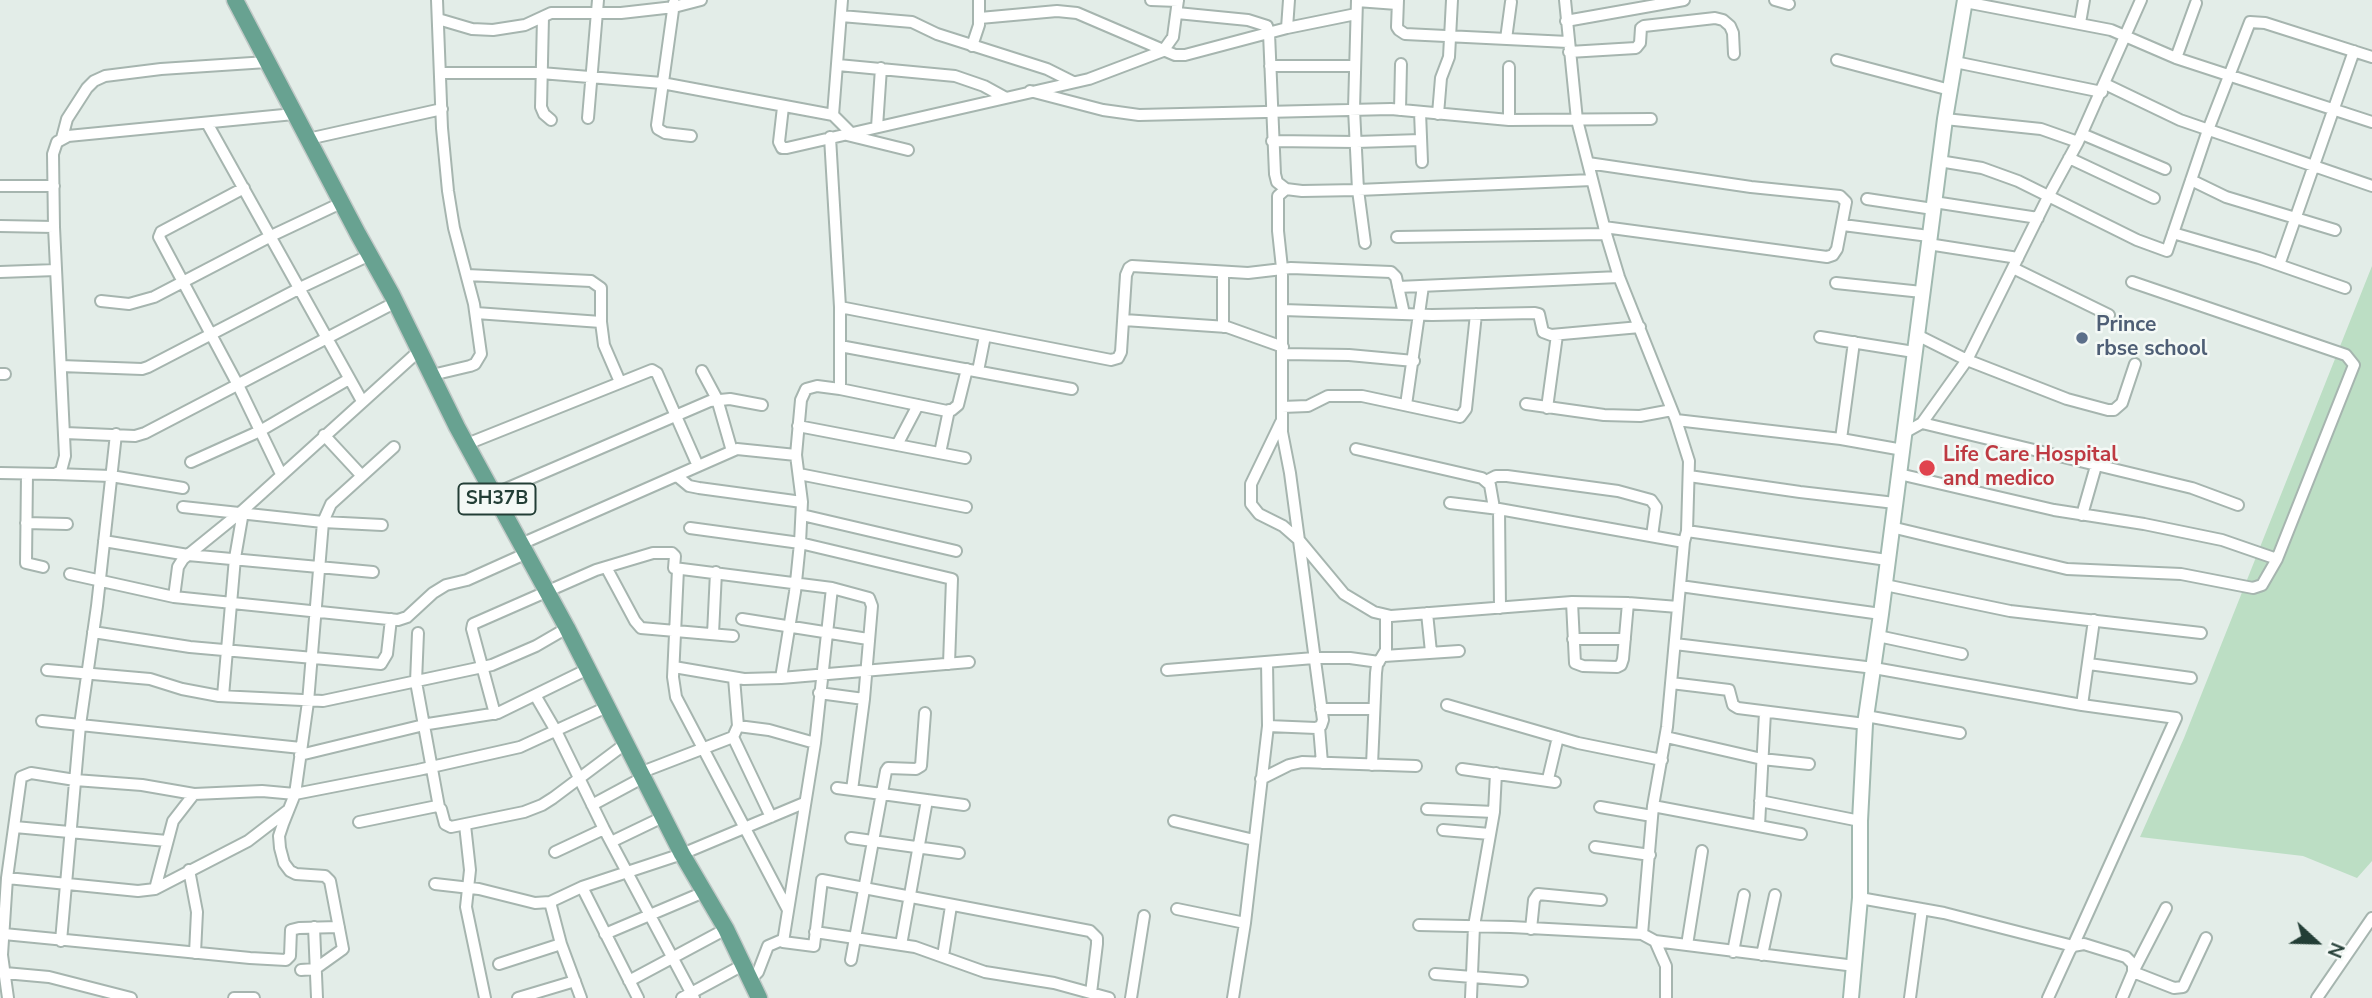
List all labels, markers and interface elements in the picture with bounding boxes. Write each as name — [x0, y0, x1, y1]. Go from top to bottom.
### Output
place label: Prince rbse school — [2096, 313, 2207, 363]
marker: Prince rbse school — [2074, 330, 2090, 346]
place label: Life Care Hospital and medico — [1943, 443, 2118, 493]
marker: Life Care Hospital and medico — [1917, 458, 1937, 478]
road number: SH37B — [458, 484, 536, 514]
north arrow — [2281, 907, 2351, 977]
text: N — [2321, 938, 2350, 961]

